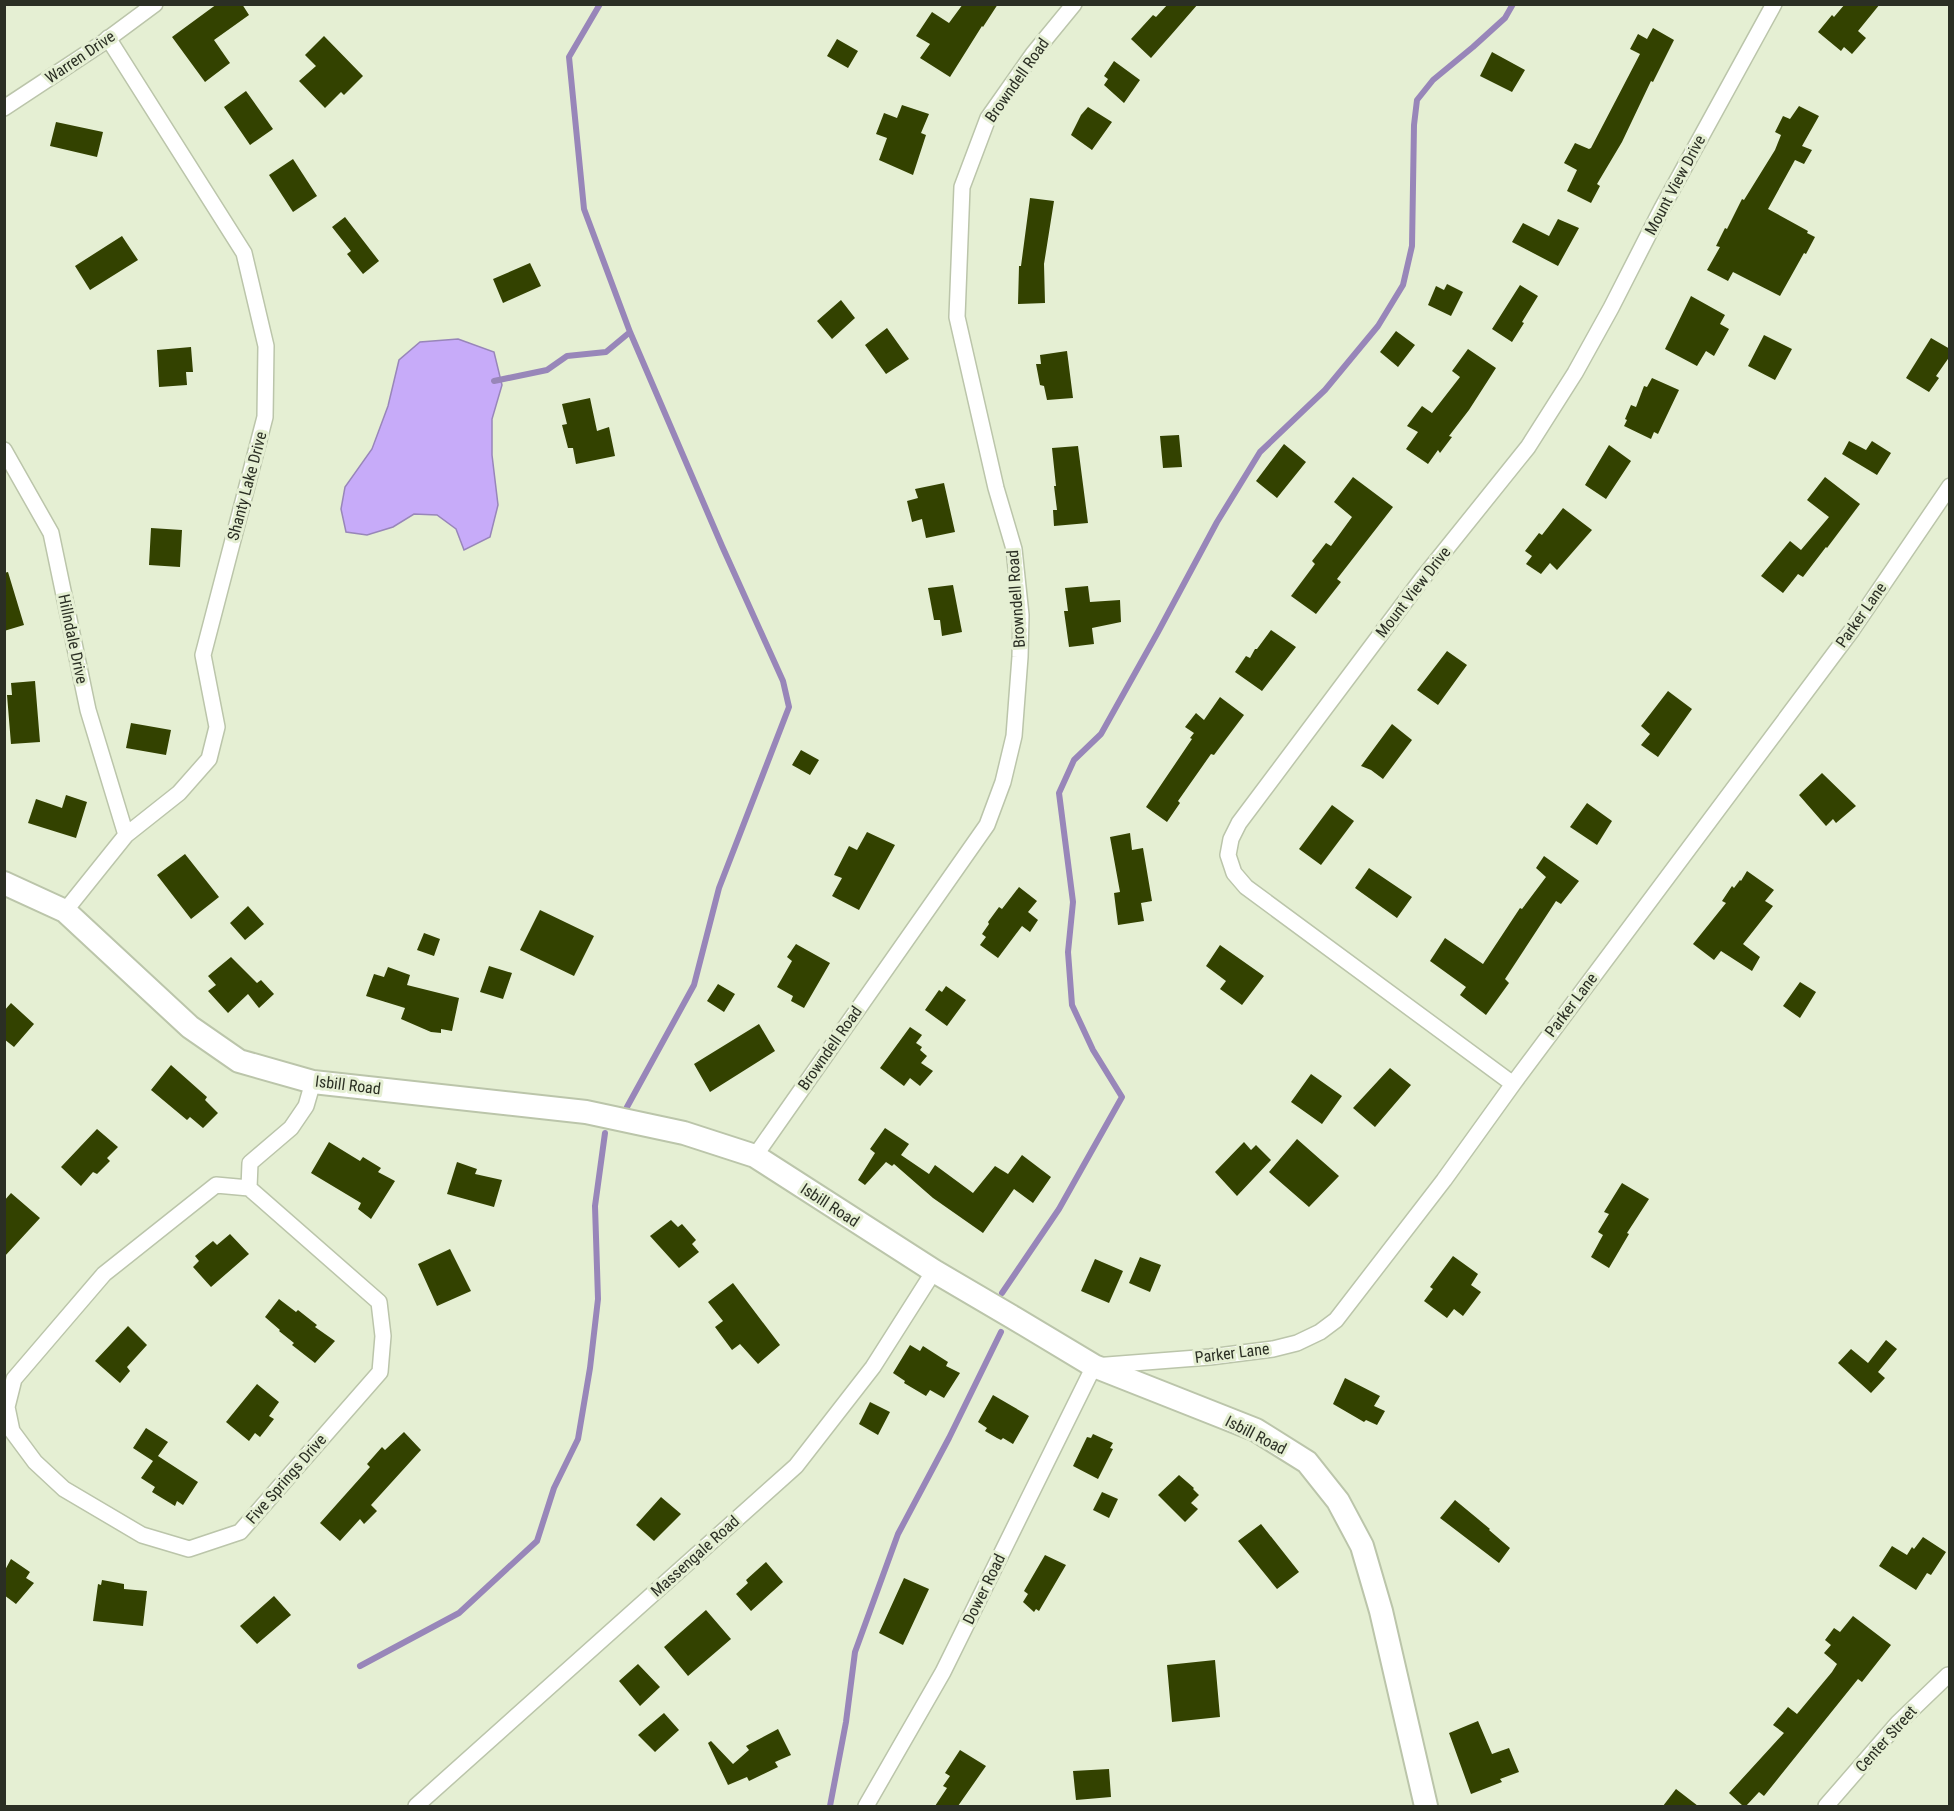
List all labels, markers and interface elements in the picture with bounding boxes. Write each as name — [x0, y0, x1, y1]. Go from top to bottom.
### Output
street label: Warren Drive — [42, 27, 118, 87]
street label: Browndell Road — [981, 34, 1053, 126]
street label: Mount View Drive — [1641, 132, 1709, 238]
street label: Shanty Lake Drive — [223, 429, 271, 543]
street label: Mount View Drive — [1372, 543, 1454, 641]
street label: Browndell Road — [1003, 549, 1029, 649]
street label: Parker Lane — [1832, 579, 1890, 651]
street label: Hillndale Drive — [54, 592, 92, 686]
street label: Parker Lane — [1541, 969, 1601, 1041]
street label: Browndell Road — [794, 1002, 866, 1094]
street label: Isbill Road — [314, 1072, 382, 1098]
street label: Isbill Road — [797, 1179, 863, 1231]
street label: Parker Lane — [1194, 1339, 1270, 1367]
street label: Isbill Road — [1222, 1412, 1290, 1458]
street label: Five Springs Drive — [242, 1430, 330, 1528]
street label: Massengale Road — [647, 1511, 743, 1601]
street label: Dower Road — [959, 1551, 1009, 1627]
street label: Center Street — [1851, 1702, 1921, 1776]

